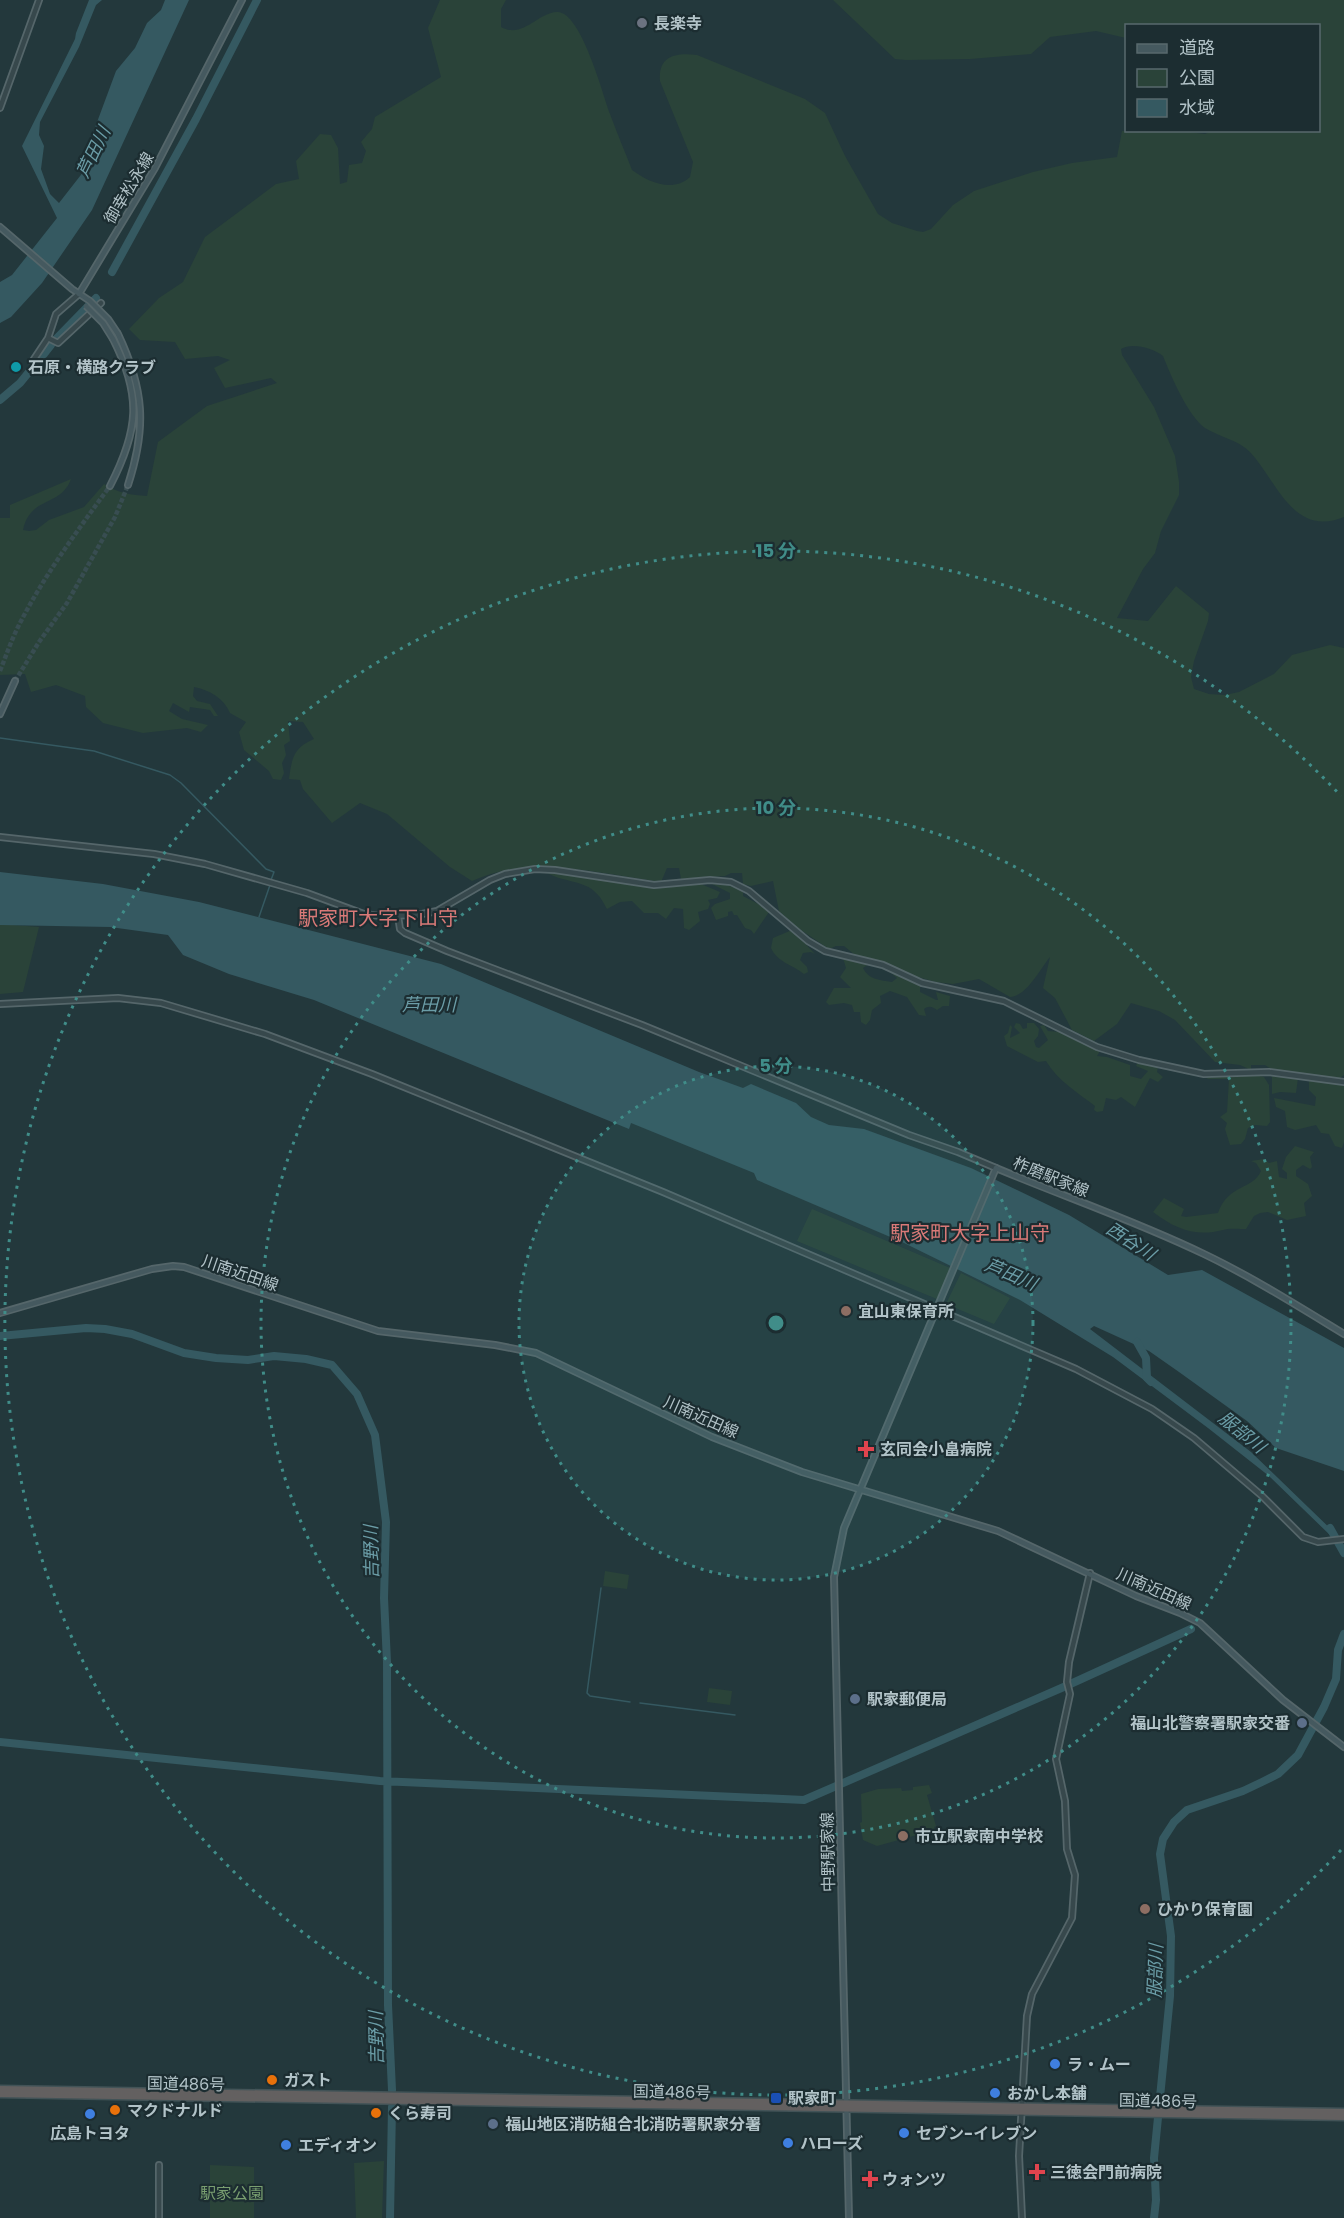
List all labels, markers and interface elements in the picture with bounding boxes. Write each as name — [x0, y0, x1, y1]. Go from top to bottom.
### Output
place label: 長楽寺 — [654, 12, 702, 35]
marker: 長楽寺 — [635, 16, 649, 30]
legend — [1125, 24, 1320, 132]
text: 道路 — [1179, 35, 1215, 60]
text: 公園 — [1179, 65, 1215, 90]
text: 水域 — [1179, 95, 1215, 120]
water label: 芦田川 — [70, 120, 117, 182]
street label: 御幸松永線 — [99, 148, 159, 228]
place label: 石原・横路クラブ — [28, 356, 156, 379]
marker: 石原・横路クラブ — [9, 360, 23, 374]
text: 15 分 — [756, 538, 796, 563]
text: 10 分 — [756, 795, 796, 820]
district label: 駅家町大字下山守 — [298, 904, 458, 932]
water label: 芦田川 — [402, 992, 458, 1017]
text: 5 分 — [759, 1053, 793, 1078]
street label: 柞磨駅家線 — [1010, 1151, 1092, 1203]
water label: 西谷川 — [1102, 1216, 1162, 1267]
district label: 駅家町大字上山守 — [890, 1219, 1050, 1247]
street label: 川南近田線 — [198, 1249, 282, 1297]
water label: 芦田川 — [981, 1252, 1043, 1297]
place label: 宜山東保育所 — [858, 1300, 954, 1323]
marker: 宜山東保育所 — [839, 1304, 853, 1318]
centre of rings — [766, 1313, 786, 1333]
street label: 川南近田線 — [660, 1390, 742, 1444]
water label: 服部川 — [1213, 1405, 1272, 1460]
place label: 玄同会小畠病院 — [880, 1438, 992, 1461]
marker: 玄同会小畠病院 — [857, 1440, 875, 1458]
water label: 吉野川 — [358, 1523, 384, 1579]
street label: 川南近田線 — [1113, 1562, 1195, 1616]
place label: 駅家郵便局 — [867, 1688, 947, 1711]
marker: 駅家郵便局 — [848, 1692, 862, 1706]
place label: 福山北警察署駅家交番 — [1130, 1712, 1290, 1735]
marker: 福山北警察署駅家交番 — [1295, 1716, 1309, 1730]
street label: 中野駅家線 — [816, 1812, 840, 1892]
place label: 市立駅家南中学校 — [915, 1825, 1043, 1848]
marker: 市立駅家南中学校 — [896, 1829, 910, 1843]
place label: ひかり保育園 — [1157, 1898, 1253, 1921]
marker: ひかり保育園 — [1138, 1902, 1152, 1916]
water label: 服部川 — [1142, 1942, 1169, 1998]
water label: 吉野川 — [363, 2009, 389, 2065]
place label: ラ・ムー — [1067, 2053, 1131, 2076]
marker: ラ・ムー — [1048, 2057, 1062, 2071]
place label: ガスト — [284, 2069, 332, 2092]
street label: 国道486号 — [147, 2072, 225, 2096]
marker: ガスト — [265, 2073, 279, 2087]
street label: 国道486号 — [633, 2080, 711, 2104]
place label: おかし本舗 — [1007, 2082, 1087, 2105]
marker: おかし本舗 — [988, 2086, 1002, 2100]
place label: 駅家町 — [788, 2087, 836, 2110]
street label: 国道486号 — [1119, 2089, 1197, 2113]
marker: 駅家町 — [769, 2091, 783, 2105]
place label: マクドナルド — [127, 2099, 223, 2122]
place label: くら寿司 — [388, 2102, 452, 2125]
marker: マクドナルド — [108, 2103, 122, 2117]
marker: くら寿司 — [369, 2106, 383, 2120]
marker: 広島トヨタ — [83, 2107, 97, 2121]
place label: 福山地区消防組合北消防署駅家分署 — [505, 2113, 761, 2136]
marker: 福山地区消防組合北消防署駅家分署 — [486, 2117, 500, 2131]
place label: 広島トヨタ — [50, 2122, 130, 2145]
place label: セブン-イレブン — [916, 2122, 1037, 2145]
marker: セブン-イレブン — [897, 2126, 911, 2140]
place label: ハローズ — [800, 2132, 863, 2155]
place label: エディオン — [298, 2134, 377, 2157]
marker: ハローズ — [781, 2136, 795, 2150]
marker: エディオン — [279, 2138, 293, 2152]
place label: 三徳会門前病院 — [1050, 2161, 1162, 2184]
marker: 三徳会門前病院 — [1028, 2163, 1046, 2181]
place label: ウォンツ — [882, 2168, 946, 2191]
marker: ウォンツ — [863, 2172, 877, 2186]
park label: 駅家公園 — [200, 2182, 264, 2205]

